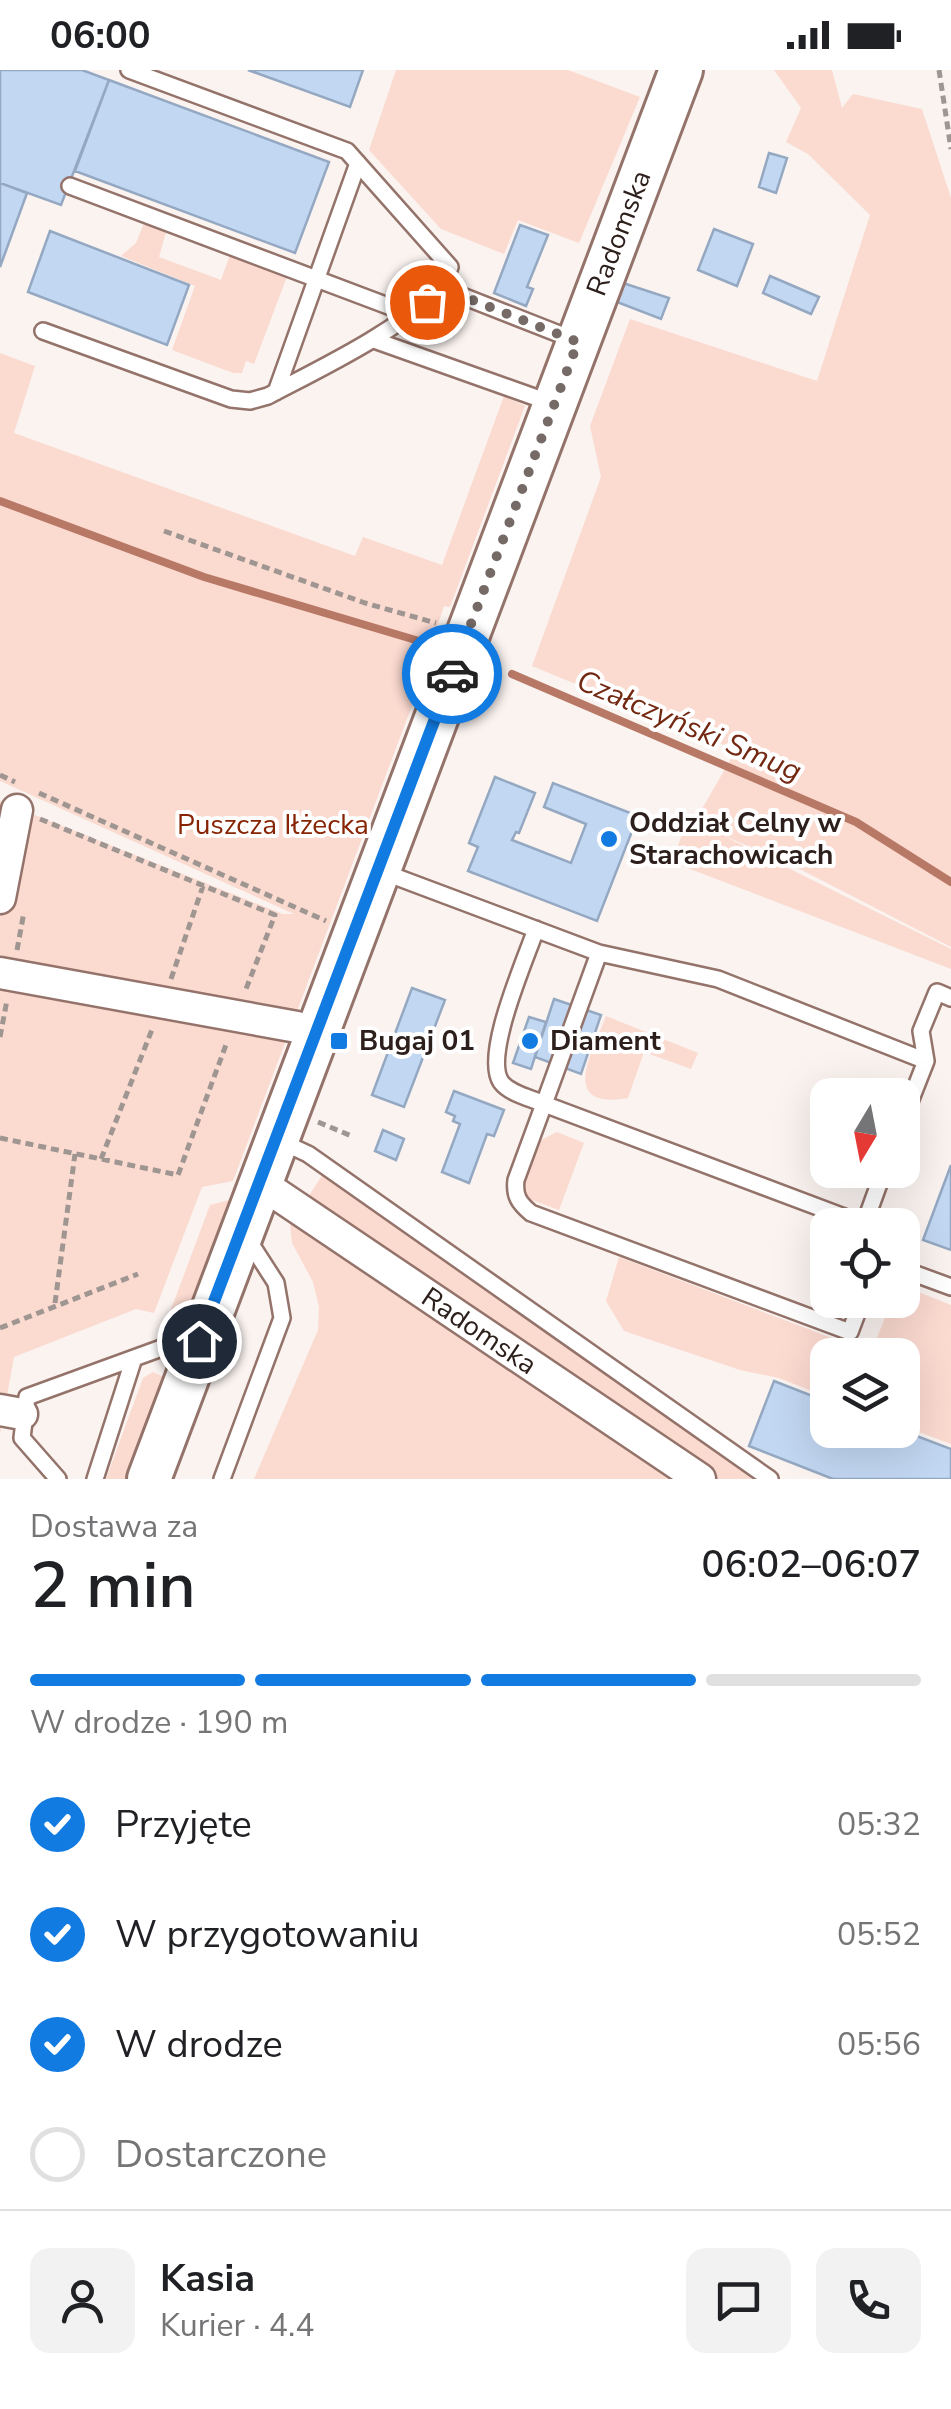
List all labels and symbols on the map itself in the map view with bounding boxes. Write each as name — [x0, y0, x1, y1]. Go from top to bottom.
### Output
street label: Radomska — [578, 165, 660, 301]
pin — [385, 260, 470, 345]
courier — [402, 624, 502, 724]
water label: Czałczyński Smug — [570, 660, 808, 792]
place label: Oddział Celny w Starachowicach — [629, 804, 841, 874]
park label: Puszcza Iłżecka — [177, 806, 369, 844]
marker: Oddział Celny w Starachowicach — [598, 828, 620, 850]
place label: Bugaj 01 — [359, 1022, 475, 1060]
place label: Diament — [550, 1022, 661, 1060]
marker: Bugaj 01 — [328, 1030, 350, 1052]
marker: Diament — [519, 1030, 541, 1052]
north arrow — [810, 1078, 920, 1188]
street label: Radomska — [414, 1278, 544, 1384]
pin — [157, 1299, 242, 1384]

